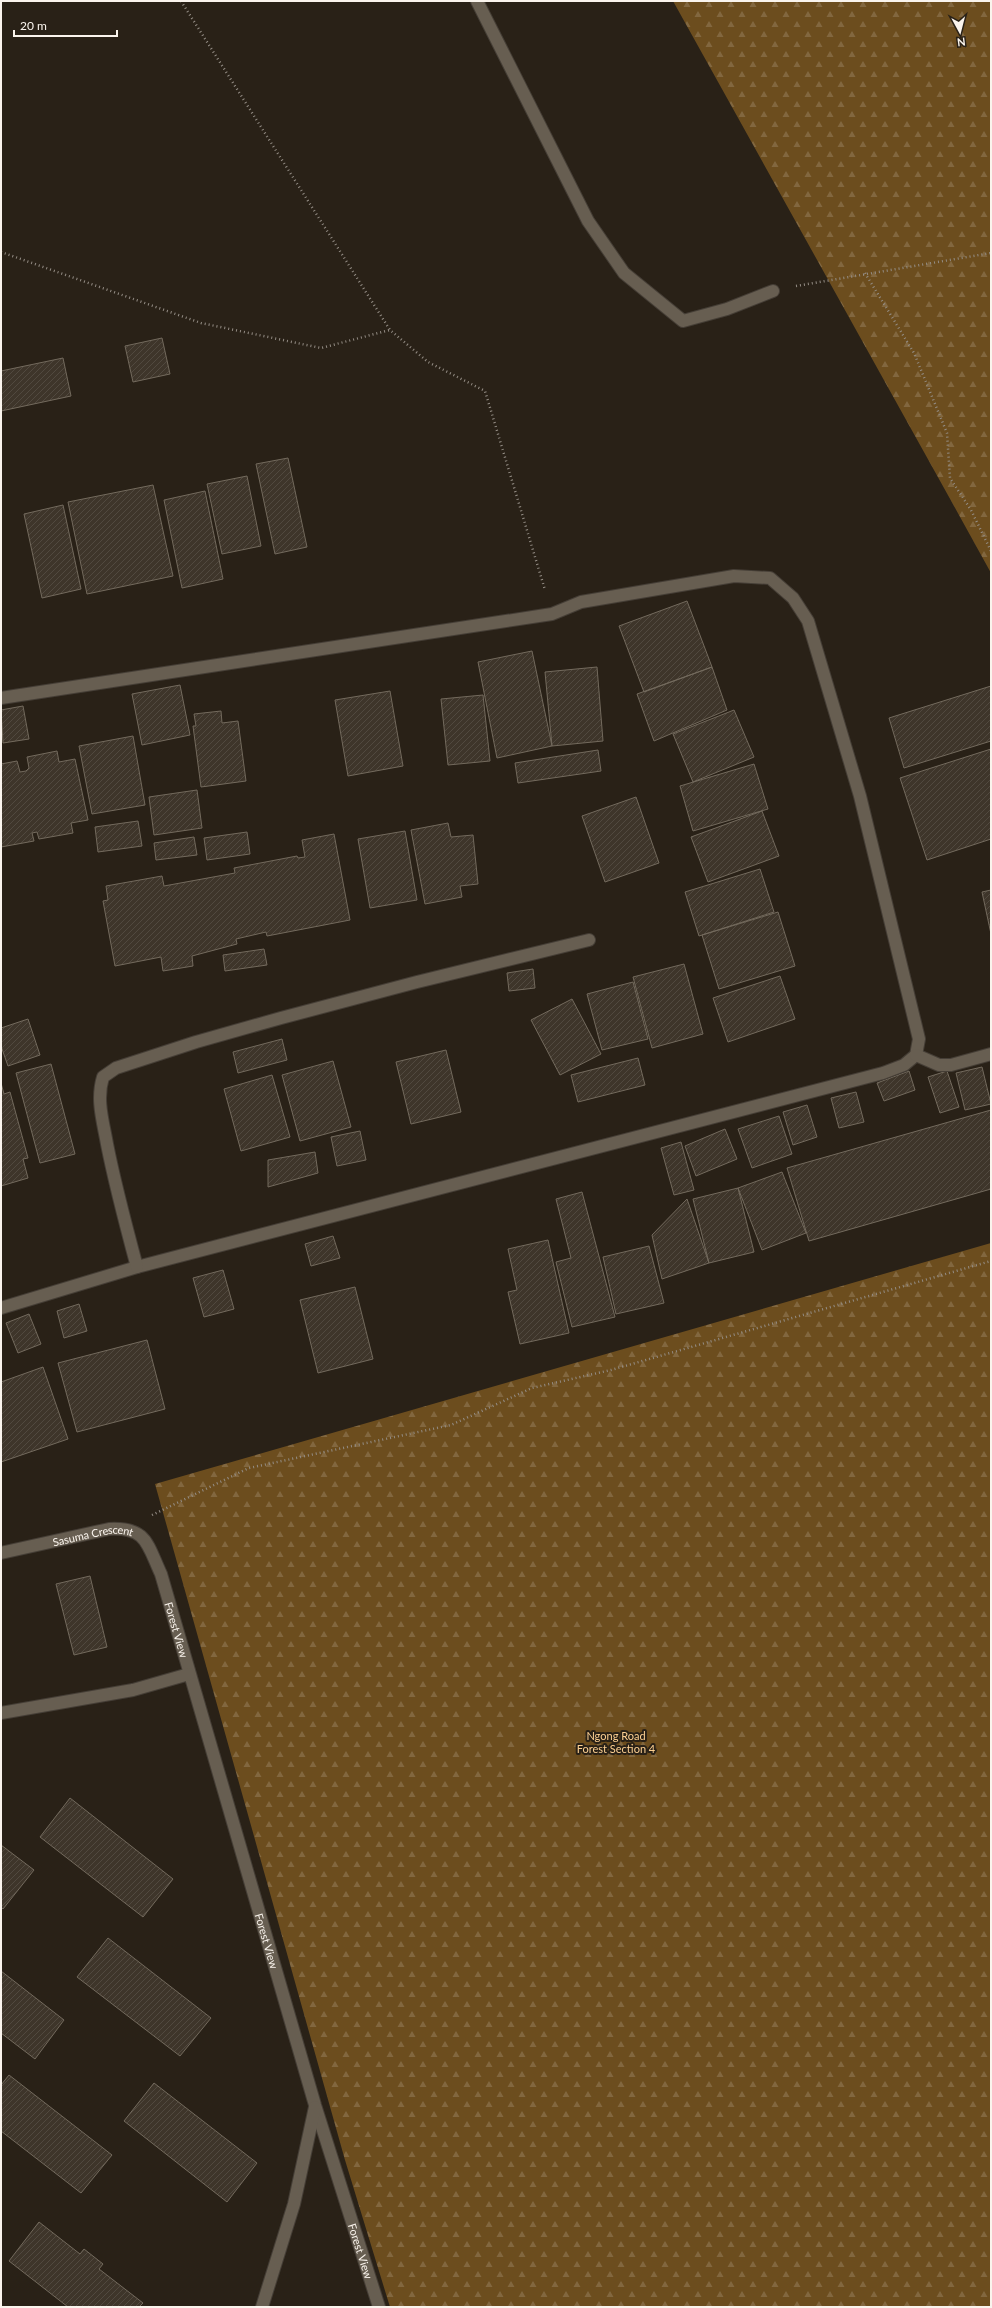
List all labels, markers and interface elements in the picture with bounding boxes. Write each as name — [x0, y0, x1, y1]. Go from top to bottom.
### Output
scale bar — [14, 12, 117, 38]
north arrow — [940, 12, 980, 52]
text: 20 m — [20, 18, 47, 33]
text: N — [956, 35, 966, 49]
street label: Sasuma Crescent — [51, 1522, 135, 1548]
street label: Forest View — [163, 1600, 191, 1659]
park label: Ngong Road Forest Section 4 — [577, 1729, 656, 1755]
street label: Forest View — [253, 1911, 282, 1970]
street label: Forest View — [346, 2222, 376, 2280]

